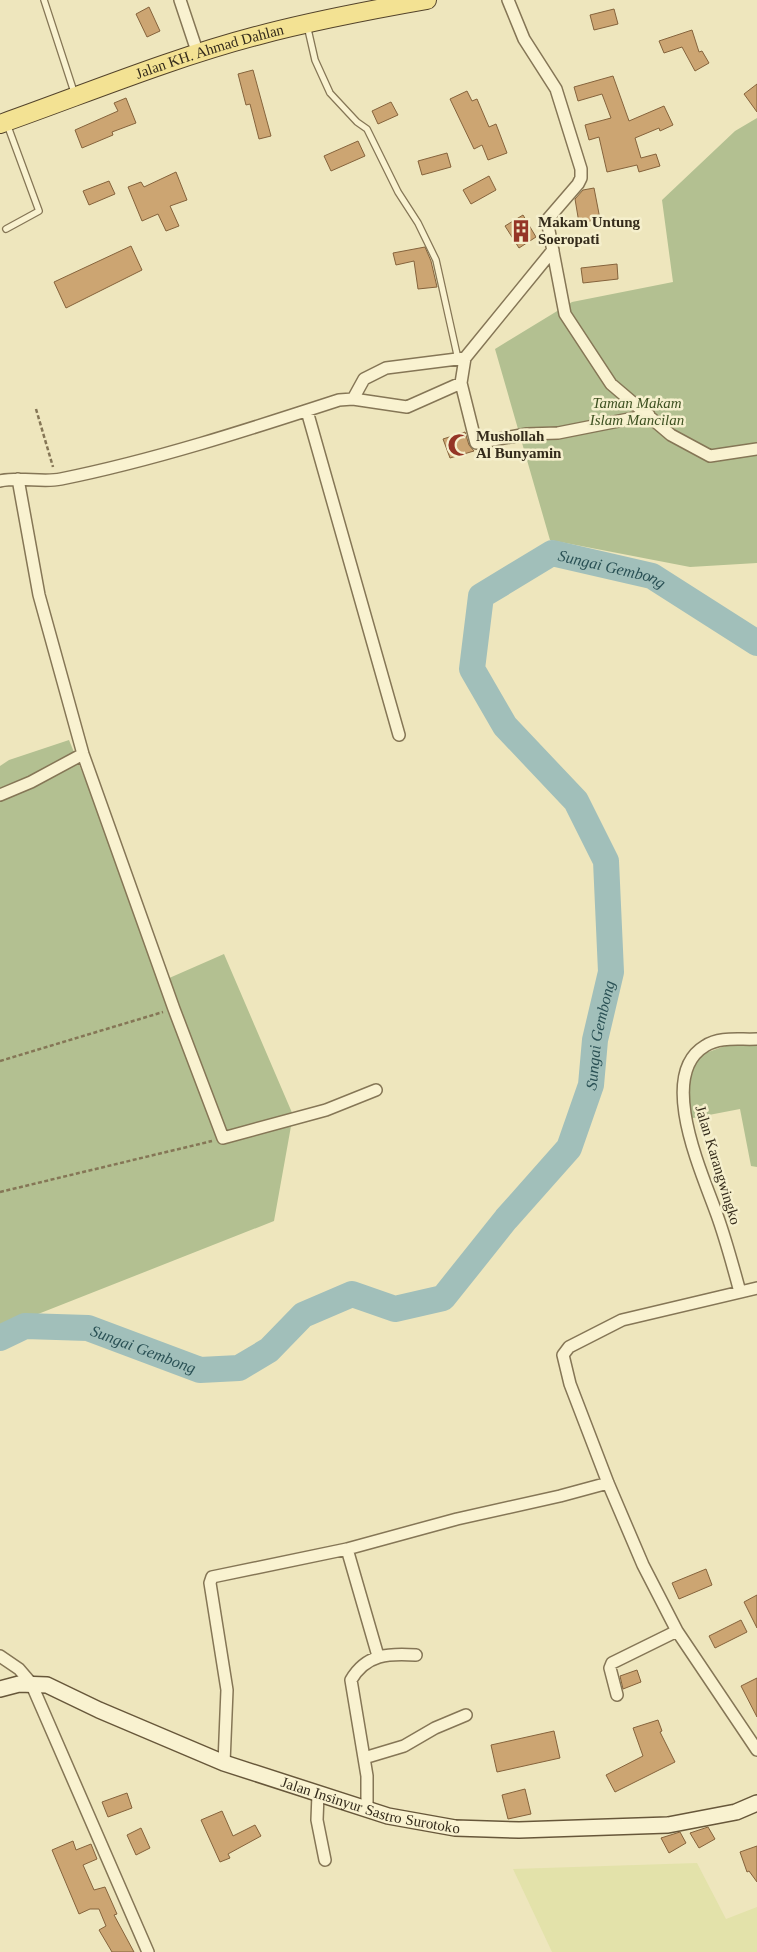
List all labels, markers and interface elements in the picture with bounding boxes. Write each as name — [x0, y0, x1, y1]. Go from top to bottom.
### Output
street label: Jalan KH. Ahmad Dahlan — [133, 21, 286, 82]
place label: Makam Untung Soeropati — [538, 214, 641, 247]
building icon: Makam Untung Soeropati — [508, 218, 534, 244]
park label: Taman Makam Islam Mancilan — [589, 395, 684, 428]
place label: Mushollah Al Bunyamin — [476, 428, 562, 461]
mosque icon: Mushollah Al Bunyamin — [446, 432, 472, 458]
water label: Sungai Gembong — [557, 546, 669, 592]
water label: Sungai Gembong — [582, 979, 618, 1092]
street label: Jalan Karangwingko — [692, 1104, 744, 1226]
water label: Sungai Gembong — [89, 1321, 198, 1377]
street label: Jalan Insinyur Sastro Surotoko — [279, 1774, 460, 1836]

